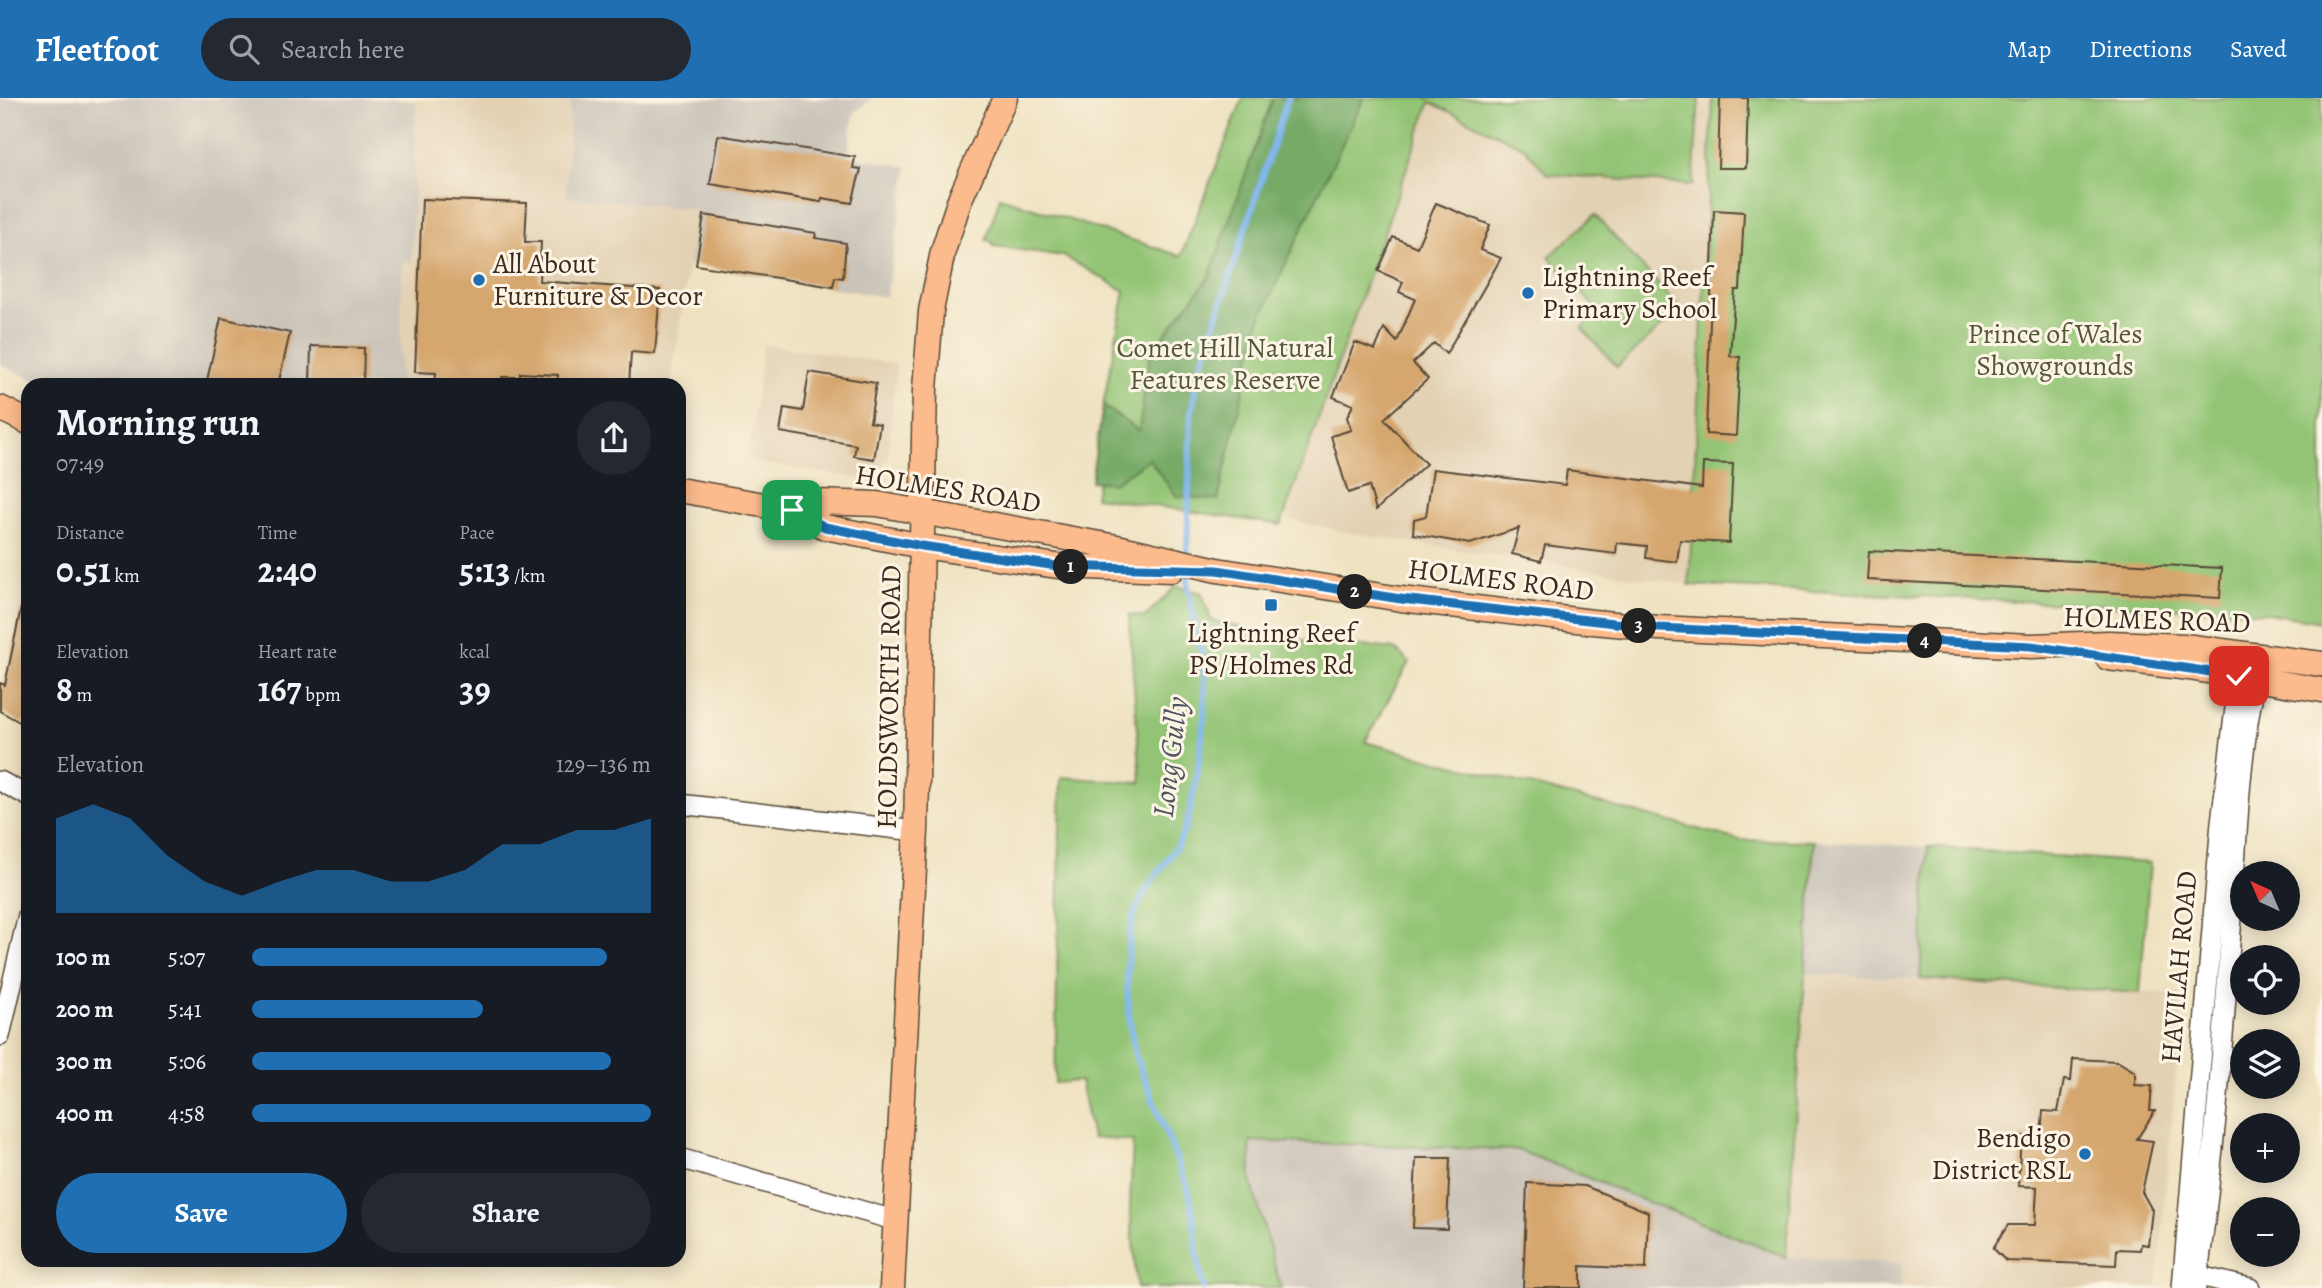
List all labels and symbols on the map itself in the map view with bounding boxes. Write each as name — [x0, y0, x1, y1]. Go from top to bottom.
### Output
place label: All About Furniture & Decor — [492, 245, 703, 315]
place label: Lightning Reef Primary School — [1542, 258, 1717, 328]
marker: All About Furniture & Decor — [471, 272, 487, 288]
marker: Lightning Reef Primary School — [1520, 285, 1536, 301]
park label: Prince of Wales Showgrounds — [1968, 315, 2142, 385]
park label: Comet Hill Natural Features Reserve — [1117, 329, 1334, 399]
street label: HOLMES ROAD — [853, 456, 1043, 522]
pin — [762, 480, 822, 540]
pin: 1 — [1054, 550, 1088, 584]
street label: HOLMES ROAD — [1406, 550, 1596, 610]
street label: HOLDSWORTH ROAD — [868, 565, 910, 829]
pin: 2 — [1338, 574, 1372, 610]
marker: Lightning Reef PS/Holmes Rd — [1263, 597, 1279, 613]
street label: HOLMES ROAD — [2063, 598, 2251, 642]
pin: 3 — [1622, 608, 1656, 644]
place label: Lightning Reef PS/Holmes Rd — [1186, 614, 1359, 684]
pin: 4 — [1908, 624, 1942, 658]
pin — [2209, 646, 2269, 706]
water label: Long Gully — [1143, 694, 1197, 820]
north arrow — [2230, 861, 2300, 931]
street label: HAVILAH ROAD — [2152, 869, 2206, 1065]
place label: Bendigo District RSL — [1932, 1119, 2072, 1189]
marker: Bendigo District RSL — [2077, 1146, 2093, 1162]

